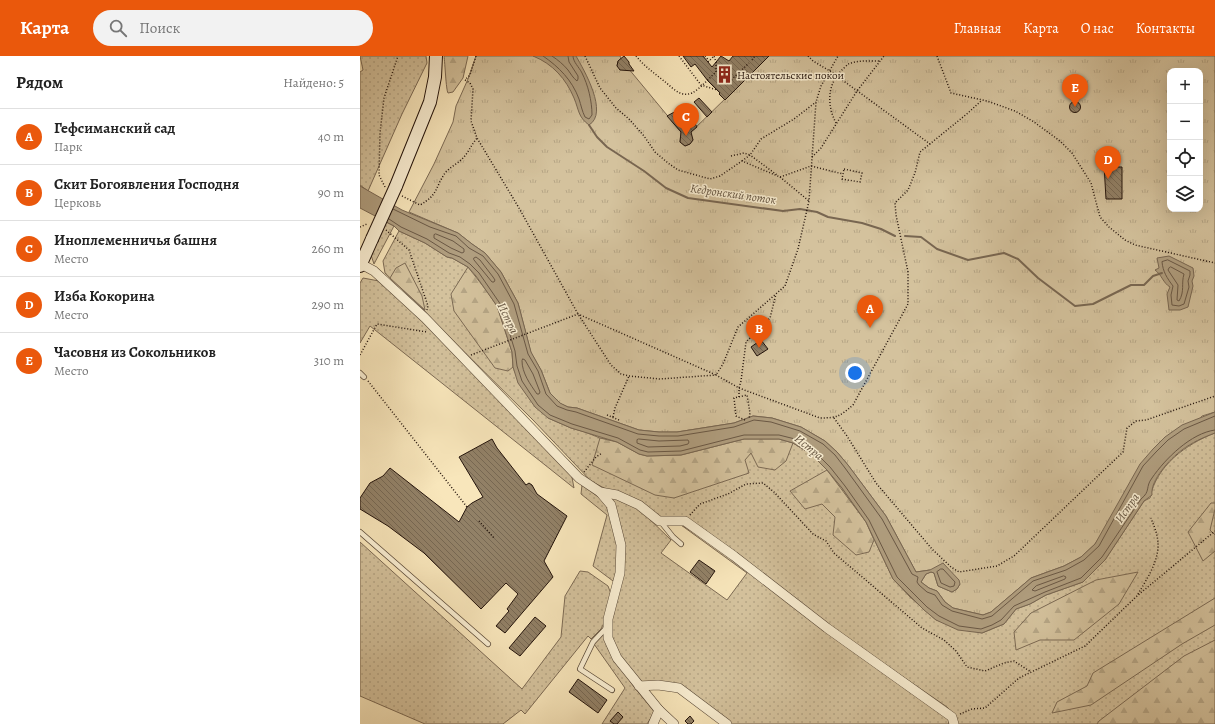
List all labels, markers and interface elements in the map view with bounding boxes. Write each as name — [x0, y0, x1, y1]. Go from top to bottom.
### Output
search box — [93, 10, 373, 46]
text: Карта — [20, 15, 69, 41]
icon: search — [107, 17, 129, 39]
text: Поиск — [139, 18, 180, 38]
text: Главная — [954, 19, 1001, 38]
text: Карта — [1023, 19, 1059, 38]
text: О нас — [1081, 19, 1114, 38]
text: Контакты — [1136, 19, 1195, 38]
building icon: Настоятельские покои — [714, 65, 734, 85]
place label: Настоятельские покои — [737, 68, 844, 83]
map controls — [1167, 68, 1203, 212]
button: + — [1167, 68, 1203, 104]
text: Рядом — [16, 71, 63, 94]
text: Найдено: 5 — [283, 74, 344, 91]
pin: E — [1062, 74, 1088, 107]
pin: C — [673, 103, 699, 136]
button: − — [1167, 104, 1203, 140]
text: Гефсиманский сад — [54, 118, 175, 138]
text: A — [25, 128, 33, 145]
text: 40 m — [318, 128, 344, 145]
text: Парк — [54, 138, 83, 155]
button: locate — [1167, 140, 1203, 176]
pin: D — [1095, 146, 1121, 179]
text: Скит Богоявления Господня — [54, 174, 239, 194]
button: layers — [1167, 176, 1203, 212]
water label: Кедронский поток — [689, 180, 777, 208]
text: B — [25, 184, 33, 201]
text: 90 m — [318, 184, 344, 201]
text: Церковь — [54, 194, 101, 211]
text: Иноплеменничья башня — [54, 230, 217, 250]
text: C — [25, 240, 33, 257]
text: 260 m — [311, 240, 344, 257]
text: Место — [54, 250, 89, 267]
text: Изба Кокорина — [54, 286, 155, 306]
pin: A — [857, 295, 883, 328]
text: D — [24, 296, 34, 313]
text: 290 m — [312, 296, 344, 313]
water label: Истра — [494, 300, 523, 337]
text: Место — [54, 306, 89, 323]
pin: B — [746, 315, 772, 348]
text: Часовня из Сокольников — [54, 342, 216, 362]
text: E — [25, 352, 33, 369]
text: 310 m — [314, 352, 344, 369]
text: Место — [54, 362, 89, 379]
your location — [845, 363, 865, 383]
water label: Истра — [791, 430, 827, 464]
water label: Истра — [1111, 490, 1143, 526]

